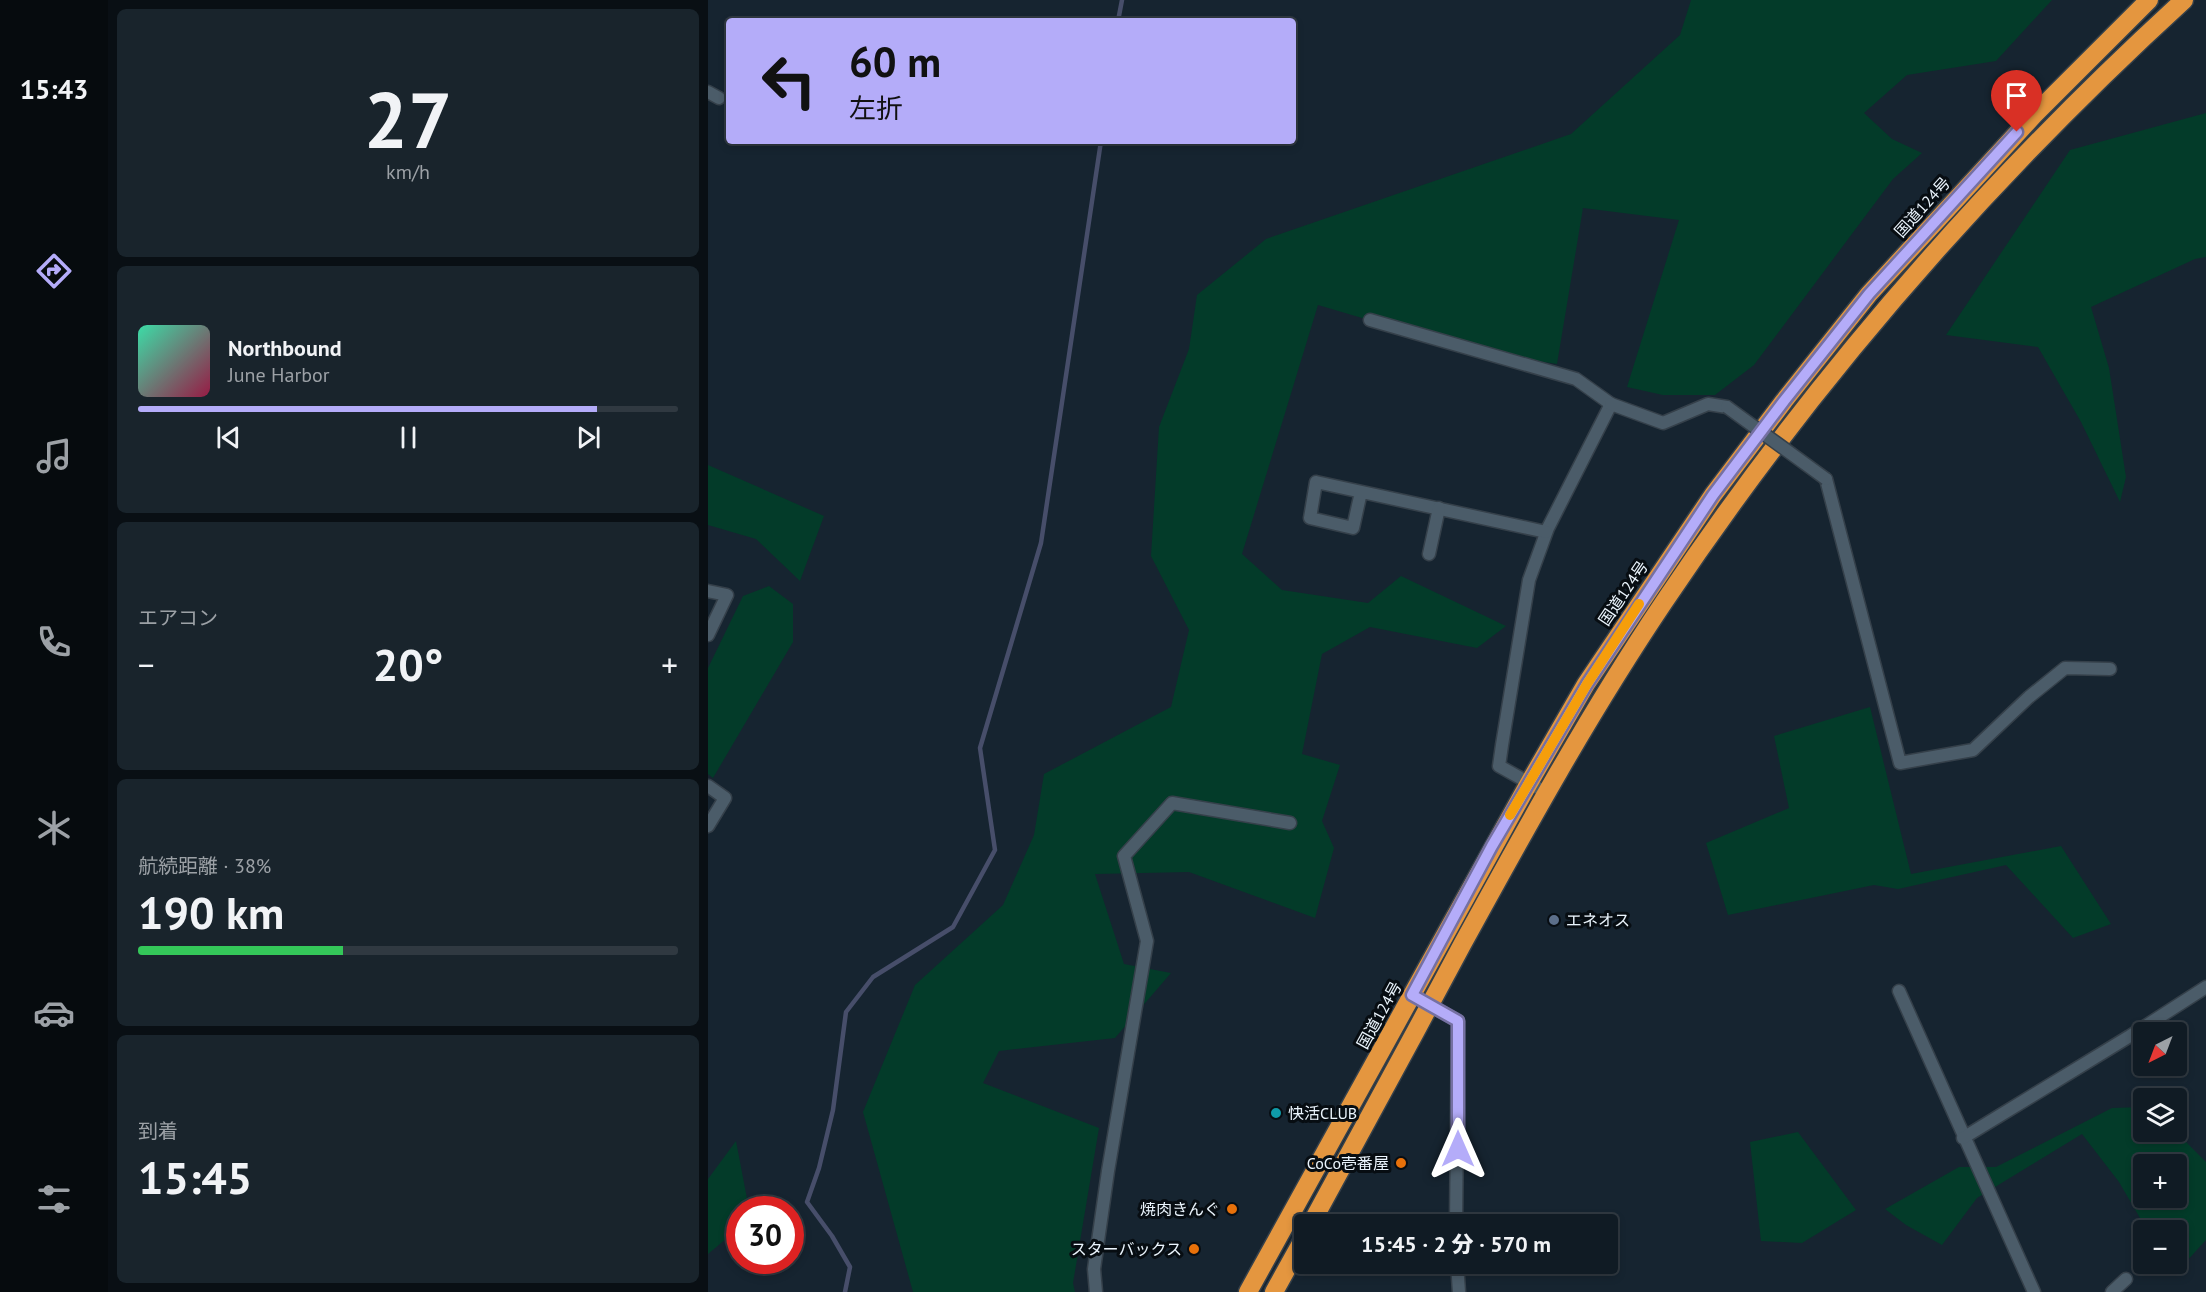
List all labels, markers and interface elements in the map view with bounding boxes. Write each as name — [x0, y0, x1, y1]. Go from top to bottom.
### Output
text: 60 m — [849, 34, 941, 89]
icon: left — [750, 42, 828, 120]
text: 27 — [364, 69, 452, 170]
pin — [1991, 70, 2042, 132]
text: 15:43 — [20, 72, 88, 106]
icon: arrive — [2000, 79, 2033, 112]
text: 左折 — [849, 91, 903, 125]
text: km/h — [386, 159, 430, 185]
street label: 国道124号 — [1890, 173, 1954, 241]
icon: directions — [33, 250, 75, 292]
text: Northbound — [228, 334, 342, 362]
text: June Harbor — [228, 362, 330, 388]
icon: previous — [212, 421, 245, 454]
icon: pause — [392, 421, 425, 454]
icon: next — [572, 421, 605, 454]
icon: music — [33, 435, 75, 477]
street label: 国道124号 — [1594, 557, 1652, 629]
text: エアコン — [138, 605, 218, 631]
icon: phone — [33, 621, 75, 663]
text: 20° — [373, 635, 443, 693]
text: − — [138, 643, 155, 686]
text: + — [661, 643, 678, 686]
icon: climate — [33, 807, 75, 849]
text: 航続距離 · 38% — [138, 853, 271, 879]
text: 190 km — [138, 883, 284, 941]
place label: エネオス — [1566, 910, 1630, 930]
marker: エネオス — [1547, 913, 1561, 927]
street label: 国道124号 — [1352, 978, 1406, 1052]
icon: car — [33, 992, 75, 1034]
north arrow — [2133, 1022, 2187, 1076]
map controls — [2133, 1022, 2187, 1274]
button: layers — [2133, 1088, 2187, 1142]
place label: 快活CLUB — [1288, 1103, 1357, 1123]
marker: 快活CLUB — [1269, 1106, 1283, 1120]
position arrow — [1426, 1117, 1490, 1181]
text: 到着 — [138, 1118, 178, 1144]
text: 15:45 — [138, 1148, 252, 1206]
place label: CoCo壱番屋 — [1307, 1153, 1389, 1173]
button: + — [2133, 1154, 2187, 1208]
marker: CoCo壱番屋 — [1394, 1156, 1408, 1170]
icon: filters — [33, 1178, 75, 1220]
speed limit sign: 30 — [726, 1196, 804, 1274]
place label: 焼肉きんぐ — [1140, 1199, 1220, 1219]
marker: 焼肉きんぐ — [1225, 1202, 1239, 1216]
button: − — [2133, 1220, 2187, 1274]
text: 15:45 · 2 分 · 570 m — [1361, 1230, 1551, 1258]
place label: スターバックス — [1071, 1239, 1182, 1259]
marker: スターバックス — [1187, 1242, 1201, 1256]

